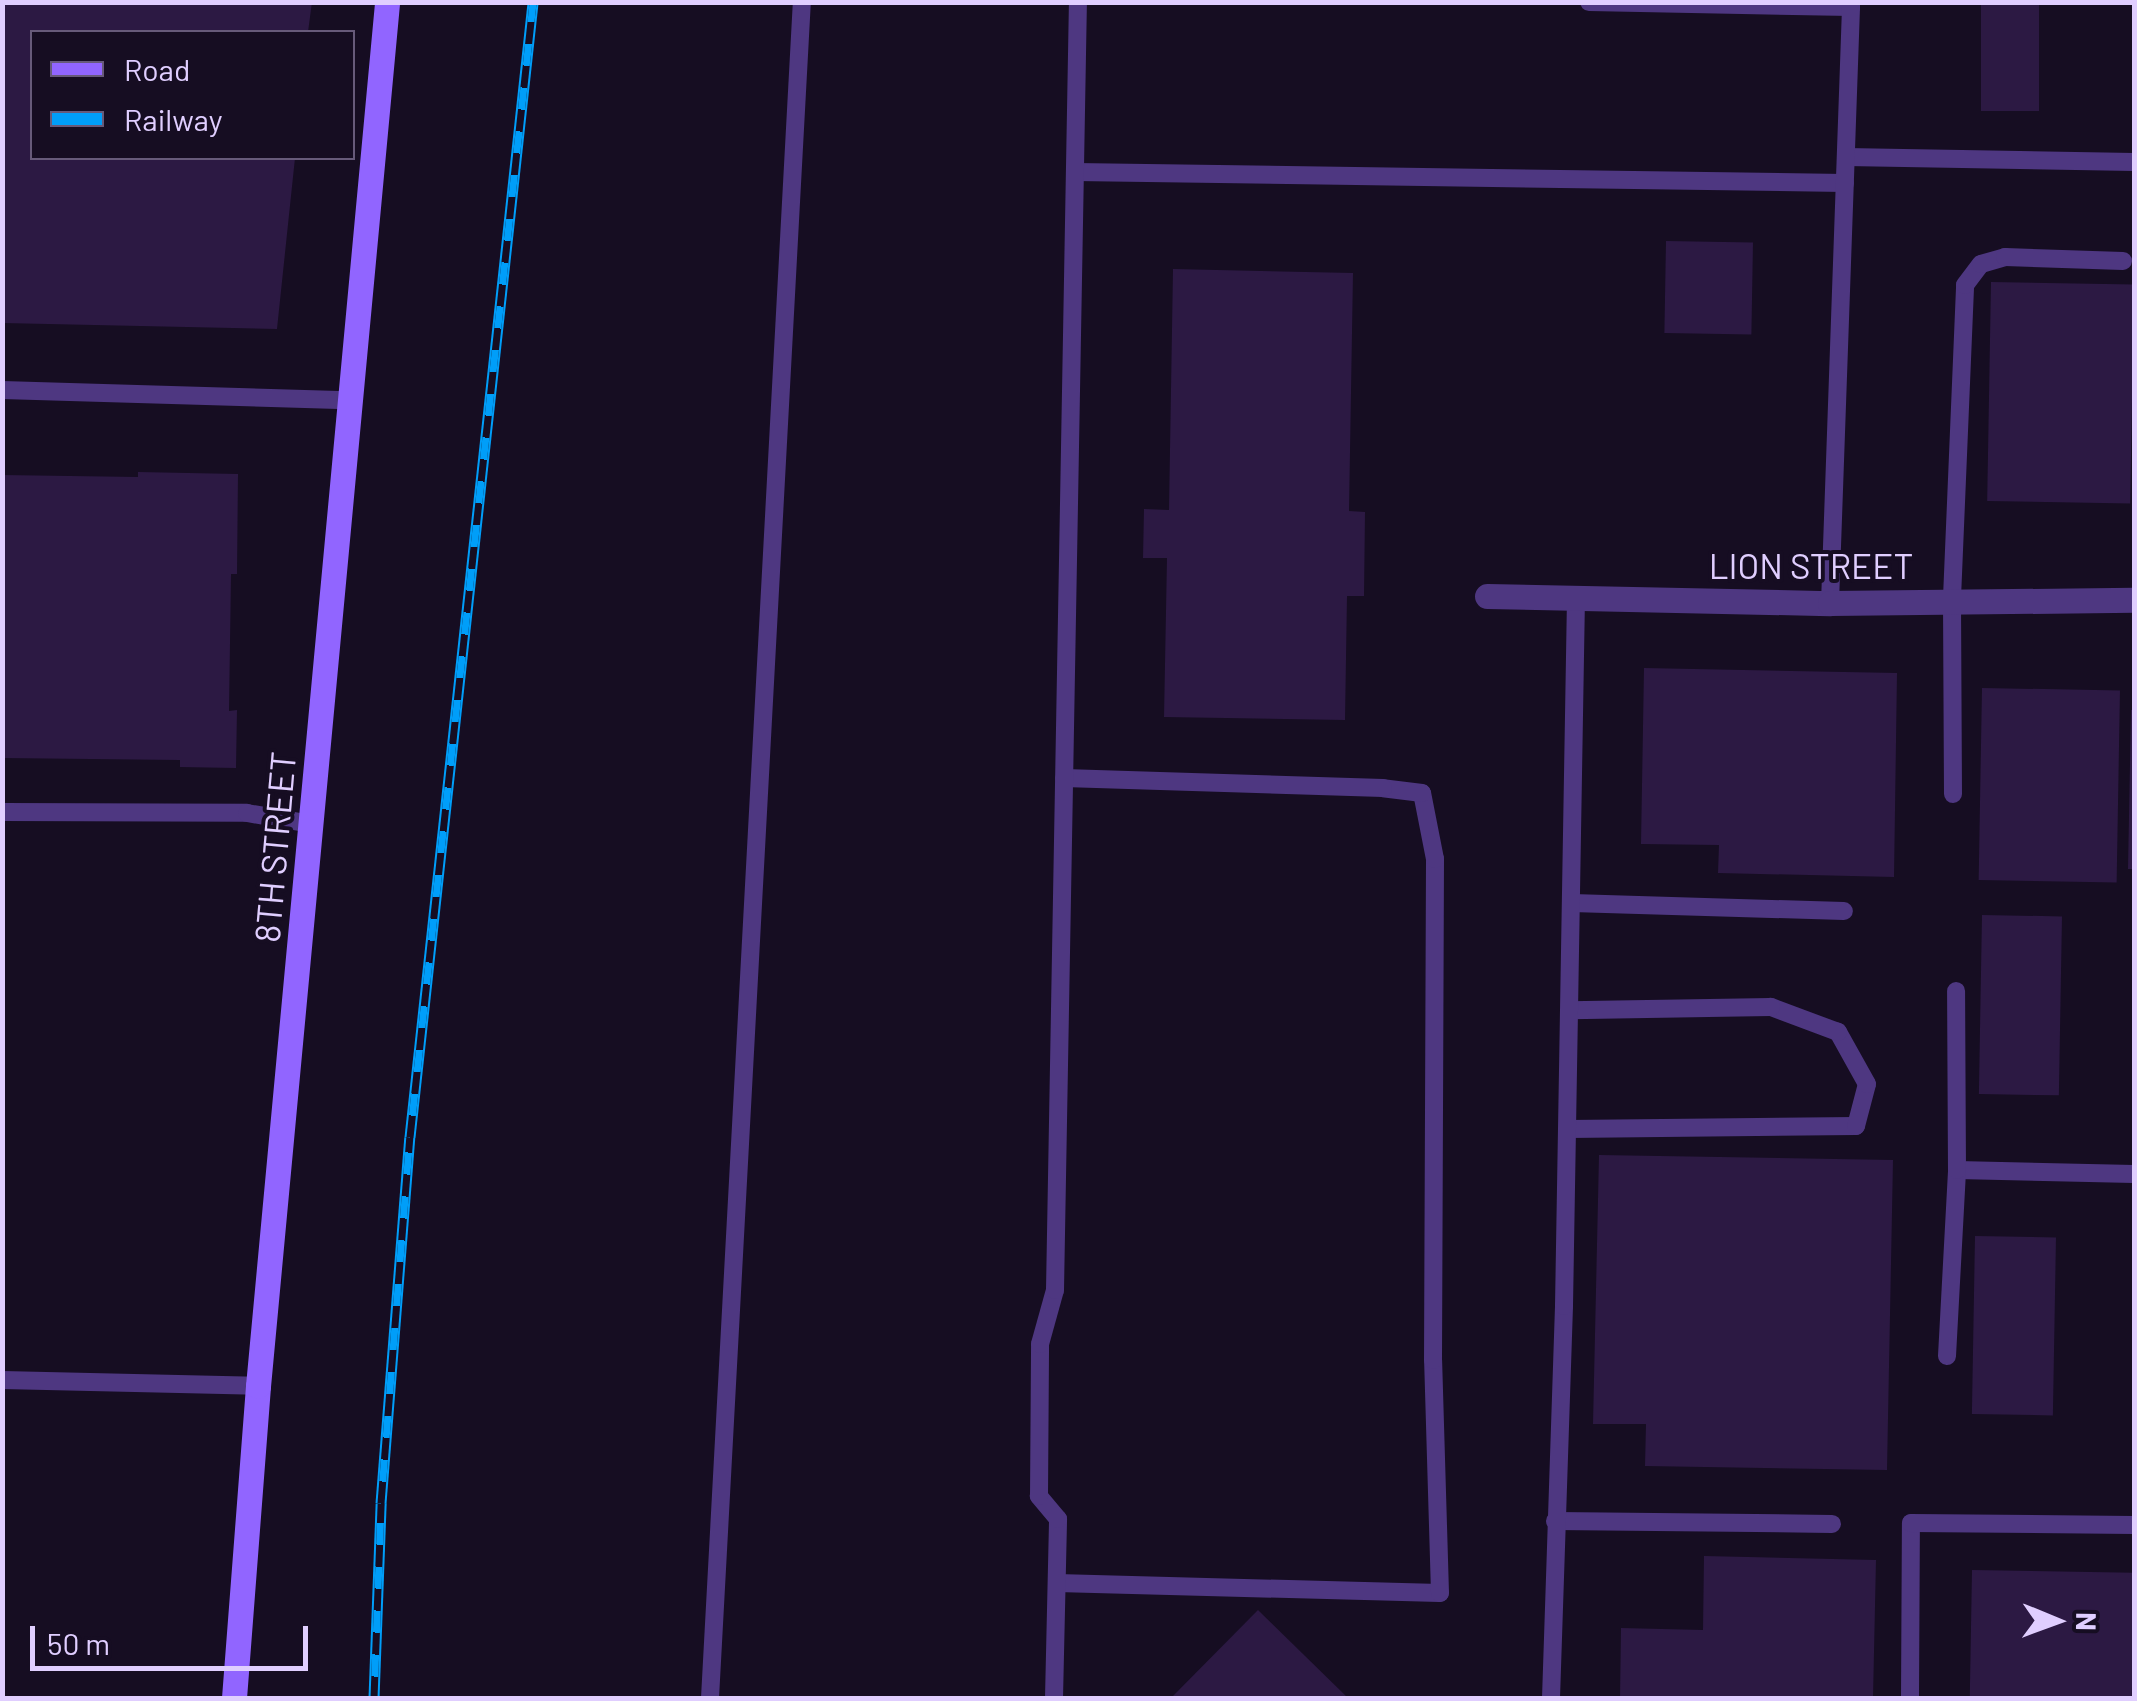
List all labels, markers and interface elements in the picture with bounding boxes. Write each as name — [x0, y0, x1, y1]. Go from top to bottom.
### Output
legend — [30, 30, 355, 160]
text: Road — [124, 51, 190, 87]
text: Railway — [124, 101, 223, 137]
street label: LION STREET — [1709, 544, 1913, 586]
street label: 8TH STREET — [245, 750, 303, 944]
north arrow — [2007, 1571, 2107, 1671]
scale bar — [35, 1606, 312, 1668]
text: N — [2070, 1612, 2104, 1631]
text: 50 m — [47, 1625, 110, 1661]

